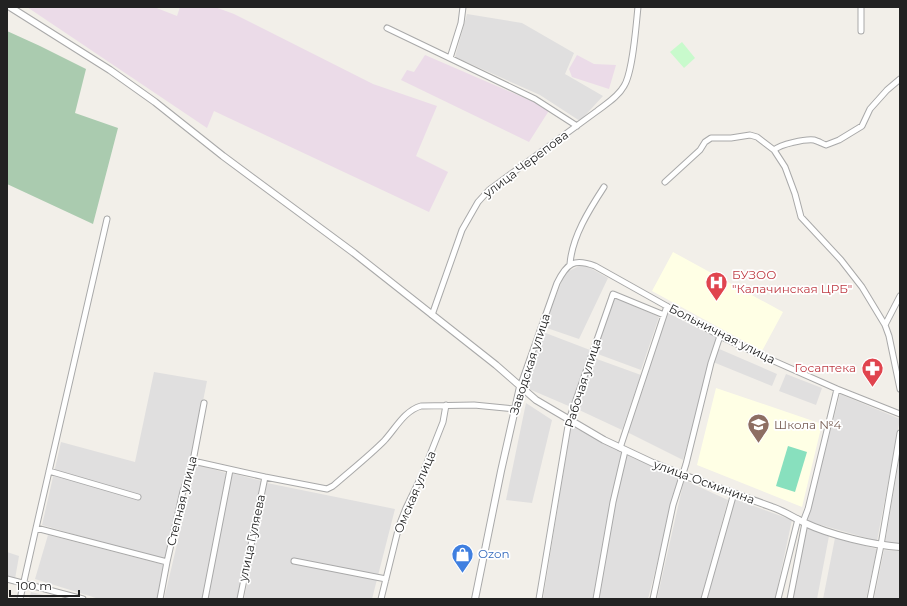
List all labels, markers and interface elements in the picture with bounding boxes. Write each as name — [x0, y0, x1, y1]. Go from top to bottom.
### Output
street label: улица Черепова — [480, 127, 571, 201]
place label: БУЗОО "Калачинская ЦРБ" — [732, 267, 852, 296]
hospital icon: БУЗОО "Калачинская ЦРБ" — [704, 269, 730, 302]
street label: Больничная улица — [667, 300, 778, 367]
street label: Заводская улица — [506, 311, 553, 416]
street label: Рабочая улица — [561, 336, 604, 429]
pharmacy icon: Госаптека — [859, 355, 885, 388]
place label: Госаптека — [794, 360, 856, 375]
school or university icon: Школа №4 — [746, 412, 772, 445]
place label: Школа №4 — [774, 417, 841, 432]
street label: Омская улица — [390, 448, 439, 535]
street label: Степная улица — [163, 454, 200, 547]
street label: улица Осминина — [651, 456, 757, 507]
street label: улица Гуляева — [235, 493, 268, 584]
shop icon: Ozon — [449, 541, 475, 574]
place label: Ozon — [478, 546, 510, 561]
scale bar — [10, 572, 79, 598]
text: 100 m — [16, 578, 52, 593]

